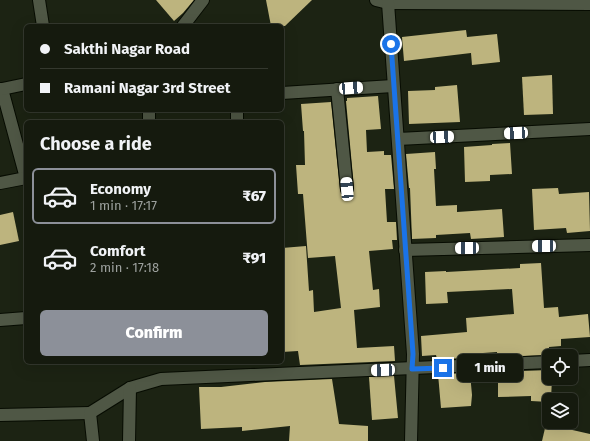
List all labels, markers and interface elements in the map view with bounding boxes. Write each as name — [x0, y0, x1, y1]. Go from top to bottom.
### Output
route start — [382, 35, 400, 53]
text: Sakthi Nagar Road — [64, 40, 190, 58]
text: Ramani Nagar 3rd Street — [64, 79, 231, 97]
car — [339, 81, 363, 95]
car — [504, 126, 528, 140]
car — [430, 130, 454, 144]
text: Choose a ride — [40, 133, 152, 155]
car — [340, 177, 354, 201]
icon: car — [42, 178, 78, 214]
text: Economy — [90, 180, 151, 198]
text: ₹67 — [242, 187, 266, 205]
text: 1 min · 17:17 — [90, 198, 157, 213]
icon: car — [42, 240, 78, 276]
car — [532, 240, 556, 252]
text: Comfort — [90, 242, 146, 260]
car — [455, 242, 479, 254]
text: ₹91 — [242, 249, 266, 267]
text: 2 min · 17:18 — [90, 260, 159, 275]
button: Confirm — [40, 310, 268, 356]
map controls — [542, 349, 578, 429]
button: locate — [542, 349, 578, 385]
callout: 1 min — [457, 354, 523, 382]
route end — [434, 359, 452, 377]
text: 1 min — [474, 360, 506, 375]
car — [371, 364, 395, 376]
button: layers — [542, 393, 578, 429]

